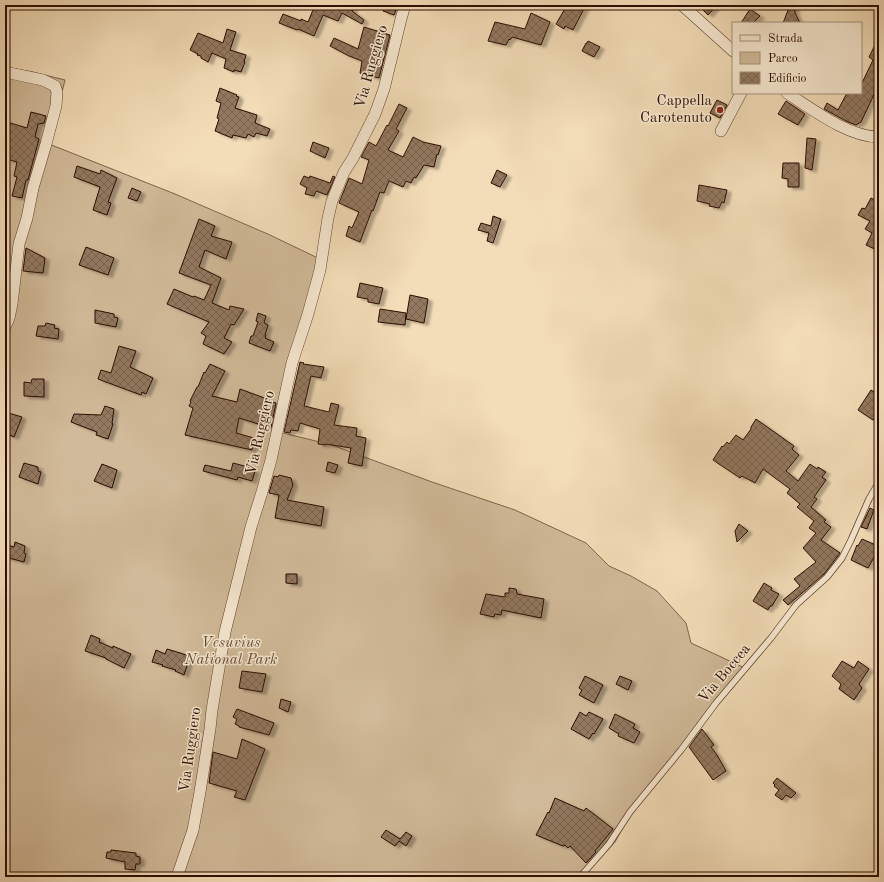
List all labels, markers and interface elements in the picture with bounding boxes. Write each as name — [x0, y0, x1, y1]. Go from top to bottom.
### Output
legend — [732, 22, 862, 94]
street label: Via Ruggiero — [353, 24, 391, 110]
text: Strada — [768, 33, 803, 45]
text: Parco — [768, 53, 798, 65]
text: Edificio — [768, 73, 807, 85]
place label: Cappella Carotenuto — [640, 94, 713, 126]
marker: Cappella Carotenuto — [715, 105, 725, 115]
street label: Via Ruggiero — [244, 389, 278, 477]
park label: Vesuvius National Park — [184, 636, 277, 668]
street label: Via Boccea — [696, 641, 754, 706]
street label: Via Ruggiero — [178, 706, 204, 794]

